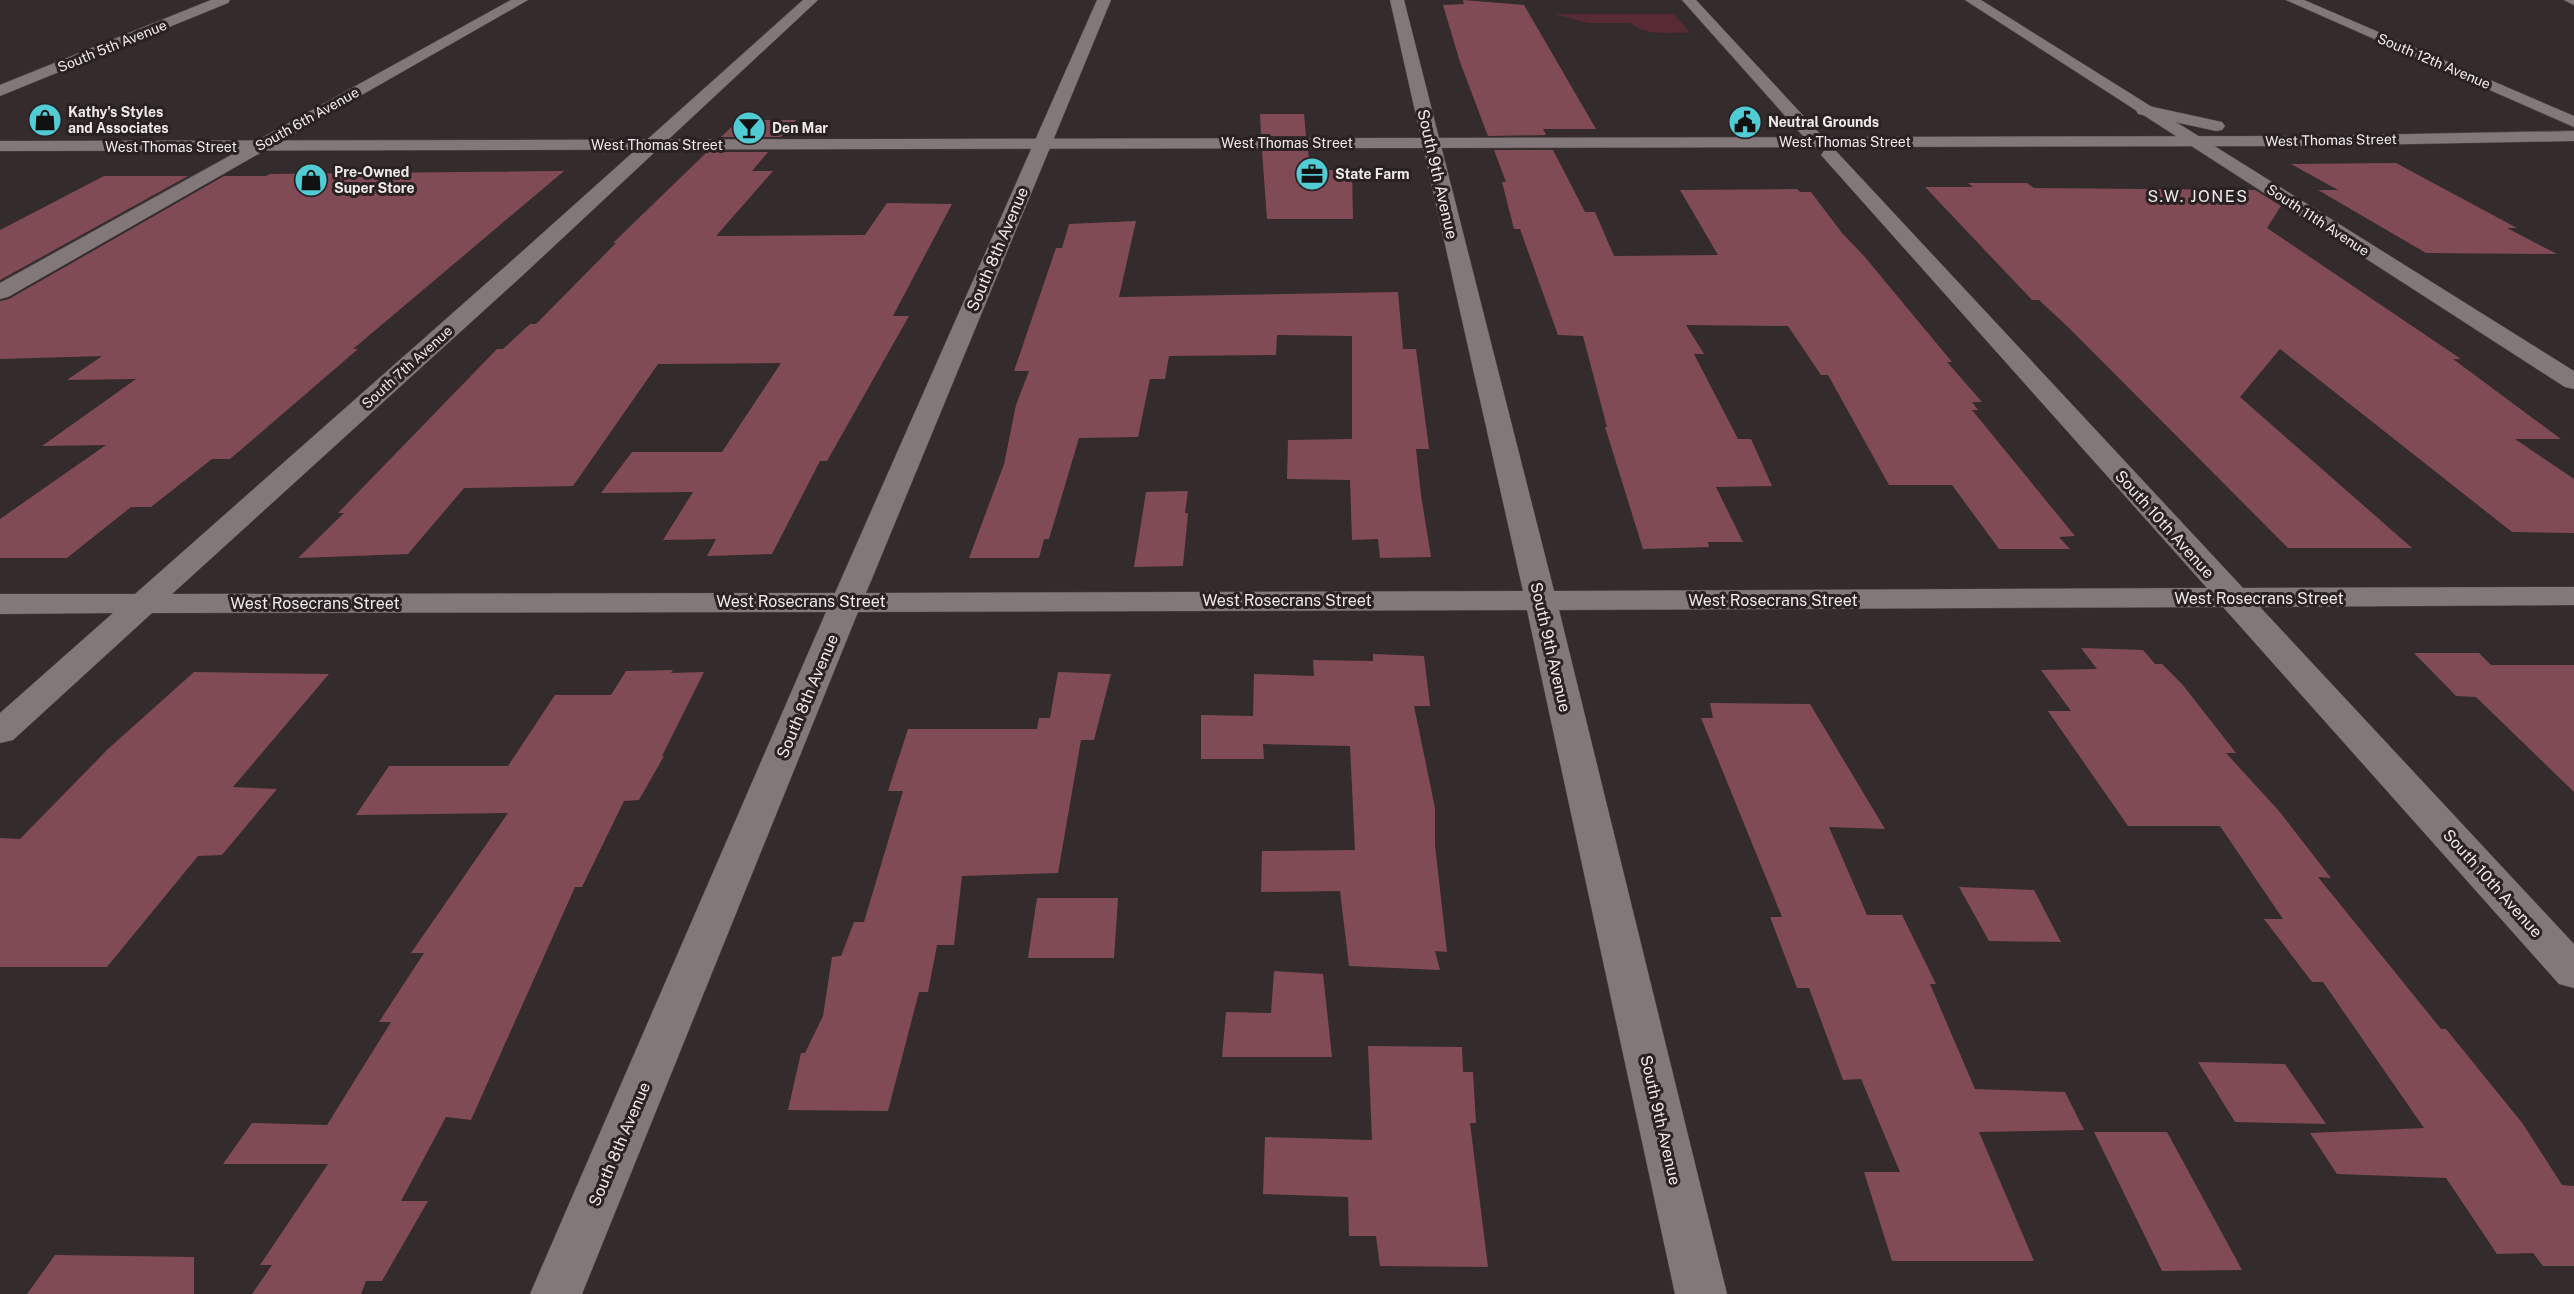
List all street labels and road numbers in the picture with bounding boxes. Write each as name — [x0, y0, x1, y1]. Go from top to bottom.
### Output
street label: South 5th Avenue — [55, 17, 169, 75]
street label: South 12th Avenue — [2375, 30, 2493, 92]
street label: South 6th Avenue — [252, 84, 362, 154]
street label: South 9th Avenue — [1413, 107, 1462, 241]
street label: West Thomas Street — [2265, 131, 2397, 149]
street label: West Thomas Street — [1779, 134, 1911, 150]
street label: West Thomas Street — [1221, 135, 1353, 151]
street label: West Thomas Street — [591, 137, 723, 153]
street label: West Thomas Street — [105, 139, 237, 155]
street label: South 11th Avenue — [2264, 181, 2372, 259]
street label: South 8th Avenue — [963, 184, 1032, 314]
street label: South 7th Avenue — [359, 322, 455, 412]
street label: South 10th Avenue — [2111, 466, 2218, 582]
street label: South 9th Avenue — [1526, 580, 1575, 714]
street label: West Rosecrans Street — [2174, 589, 2344, 608]
street label: West Rosecrans Street — [1202, 591, 1372, 610]
street label: West Rosecrans Street — [1688, 591, 1858, 610]
street label: West Rosecrans Street — [716, 592, 886, 611]
street label: West Rosecrans Street — [230, 594, 400, 613]
street label: South 8th Avenue — [773, 631, 842, 761]
street label: South 10th Avenue — [2439, 825, 2546, 941]
street label: South 9th Avenue — [1636, 1053, 1685, 1187]
street label: South 8th Avenue — [585, 1079, 654, 1209]

